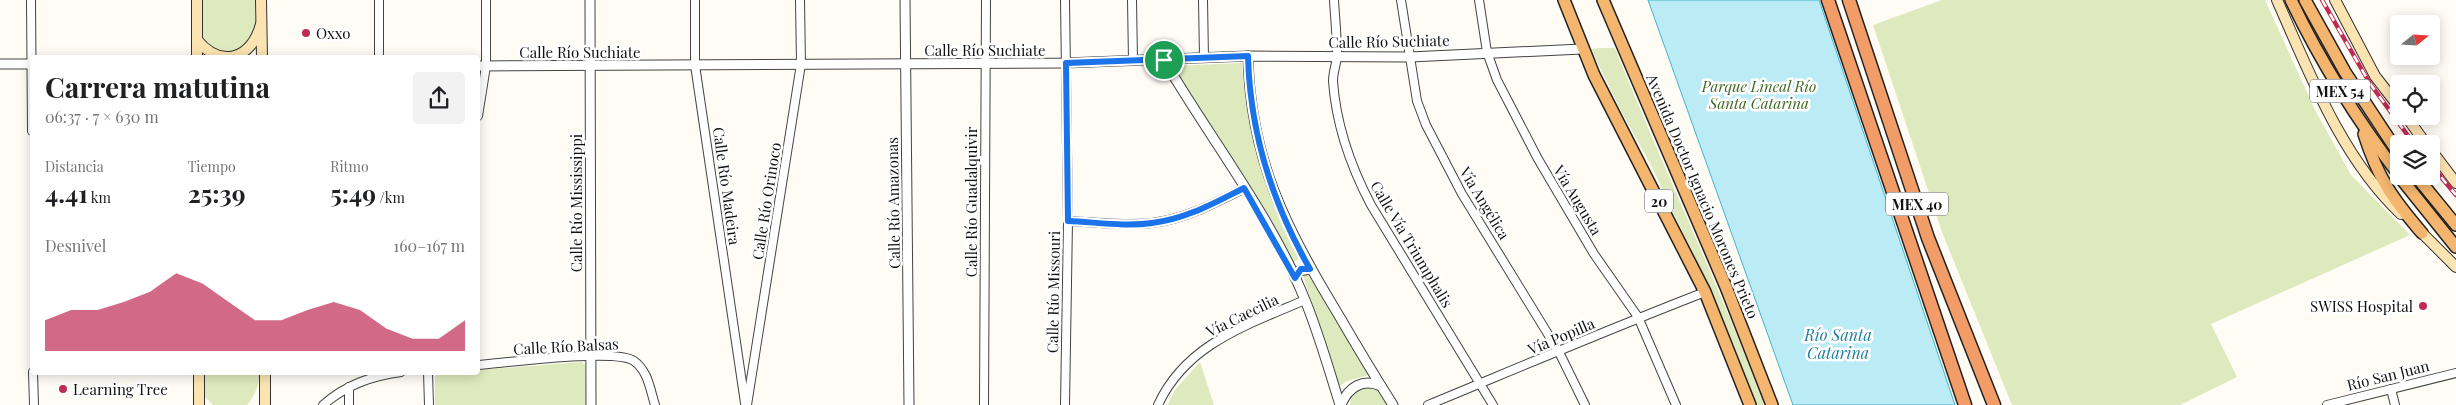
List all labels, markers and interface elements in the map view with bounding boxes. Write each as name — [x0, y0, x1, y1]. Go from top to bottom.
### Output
north arrow — [2390, 15, 2440, 65]
map controls — [2390, 15, 2440, 185]
place label: Oxxo — [316, 23, 350, 43]
marker: Oxxo — [300, 27, 312, 39]
street label: Calle Río Suchiate — [1328, 30, 1450, 52]
pin — [1143, 39, 1185, 81]
street label: Calle Río Suchiate — [924, 40, 1046, 60]
street label: Calle Río Suchiate — [519, 42, 641, 62]
icon: arrive — [1150, 46, 1178, 74]
text: Carrera matutina — [45, 68, 270, 105]
street label: Avenida Doctor Ignacio Morones Prieto — [1642, 70, 1764, 321]
button: share — [413, 72, 465, 124]
button: locate — [2390, 75, 2440, 125]
park label: Parque Lineal Río Santa Catarina — [1701, 76, 1816, 113]
road number: MEX 54 — [2310, 80, 2370, 102]
text: 06:37 · 7 × 630 m — [45, 106, 159, 127]
street label: Calle Río Madeira — [709, 126, 745, 247]
street label: Calle Río Guadalquivir — [961, 126, 981, 277]
street label: Calle Río Mississippi — [566, 133, 586, 272]
button: layers — [2390, 135, 2440, 185]
street label: Calle Río Amazonas — [882, 137, 904, 269]
street label: Calle Río Orinoco — [747, 141, 785, 261]
text: Distancia — [45, 157, 104, 176]
text: Tiempo — [188, 157, 236, 176]
text: Ritmo — [330, 157, 369, 176]
street label: Vía Augusta — [1549, 161, 1607, 239]
street label: Vía Angélica — [1455, 162, 1515, 243]
text: 4.41 — [45, 176, 88, 209]
text: 25:39 — [188, 176, 245, 209]
text: 5:49 — [330, 176, 376, 209]
street label: Calle Vía Triumphalis — [1366, 177, 1458, 311]
text: km — [88, 188, 111, 207]
text: /km — [376, 188, 405, 207]
road number: 20 — [1645, 190, 1673, 212]
road number: MEX 40 — [1886, 192, 1948, 215]
street label: Calle Río Missouri — [1042, 230, 1064, 353]
text: Desnivel — [45, 235, 106, 256]
text: 160–167 m — [393, 235, 465, 256]
street label: Vía Caecilia — [1202, 289, 1282, 342]
place label: SWISS Hospital — [2310, 296, 2413, 316]
marker: SWISS Hospital — [2417, 300, 2429, 312]
street label: Vía Popilla — [1524, 313, 1598, 359]
water label: Río Santa Catarina — [1803, 324, 1872, 363]
street label: Calle Río Balsas — [513, 333, 619, 359]
street label: Río San Juan — [2345, 355, 2431, 395]
place label: Learning Tree — [73, 379, 168, 399]
marker: Learning Tree — [57, 383, 69, 395]

